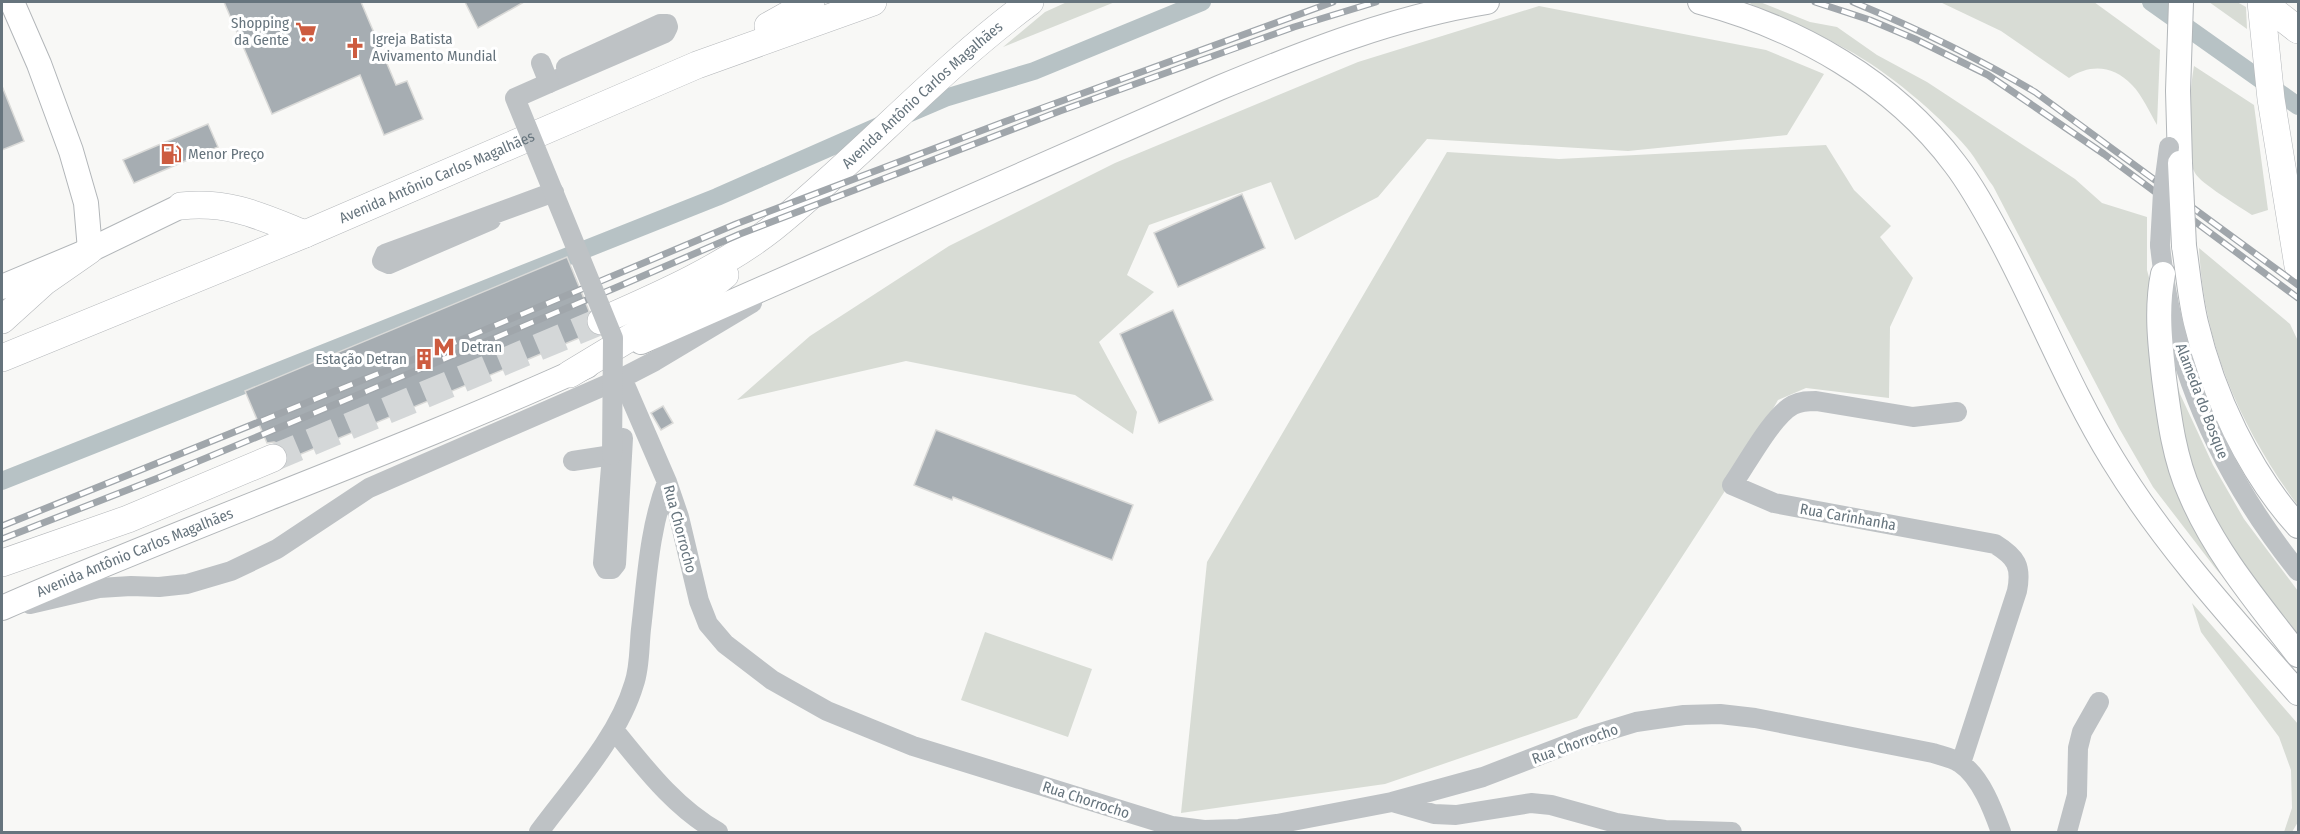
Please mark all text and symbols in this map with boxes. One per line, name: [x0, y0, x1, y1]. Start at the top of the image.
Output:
place label: Shopping da Gente: [231, 14, 289, 49]
street label: Avenida Antônio Carlos Magalhães: [838, 18, 1006, 173]
supermarket icon: Shopping da Gente: [294, 20, 318, 44]
place label: Igreja Batista Avivamento Mundial: [372, 30, 497, 65]
church icon: Igreja Batista Avivamento Mundial: [343, 36, 367, 60]
street label: Avenida Antônio Carlos Magalhães: [337, 127, 537, 227]
fuel station icon: Menor Preço: [159, 142, 183, 166]
place label: Menor Preço: [188, 145, 265, 163]
metro station icon: Detran: [432, 335, 456, 359]
place label: Detran: [461, 338, 502, 356]
street label: Alameda do Bosque: [2172, 341, 2232, 461]
building icon: Estação Detran: [412, 347, 436, 371]
place label: Estação Detran: [315, 350, 407, 368]
street label: Rua Chorrocho: [660, 483, 700, 575]
street label: Rua Carinhanha: [1799, 500, 1897, 534]
street label: Avenida Antônio Carlos Magalhães: [34, 504, 236, 601]
street label: Rua Chorrocho: [1529, 720, 1621, 768]
street label: Rua Chorrocho: [1040, 777, 1132, 823]

